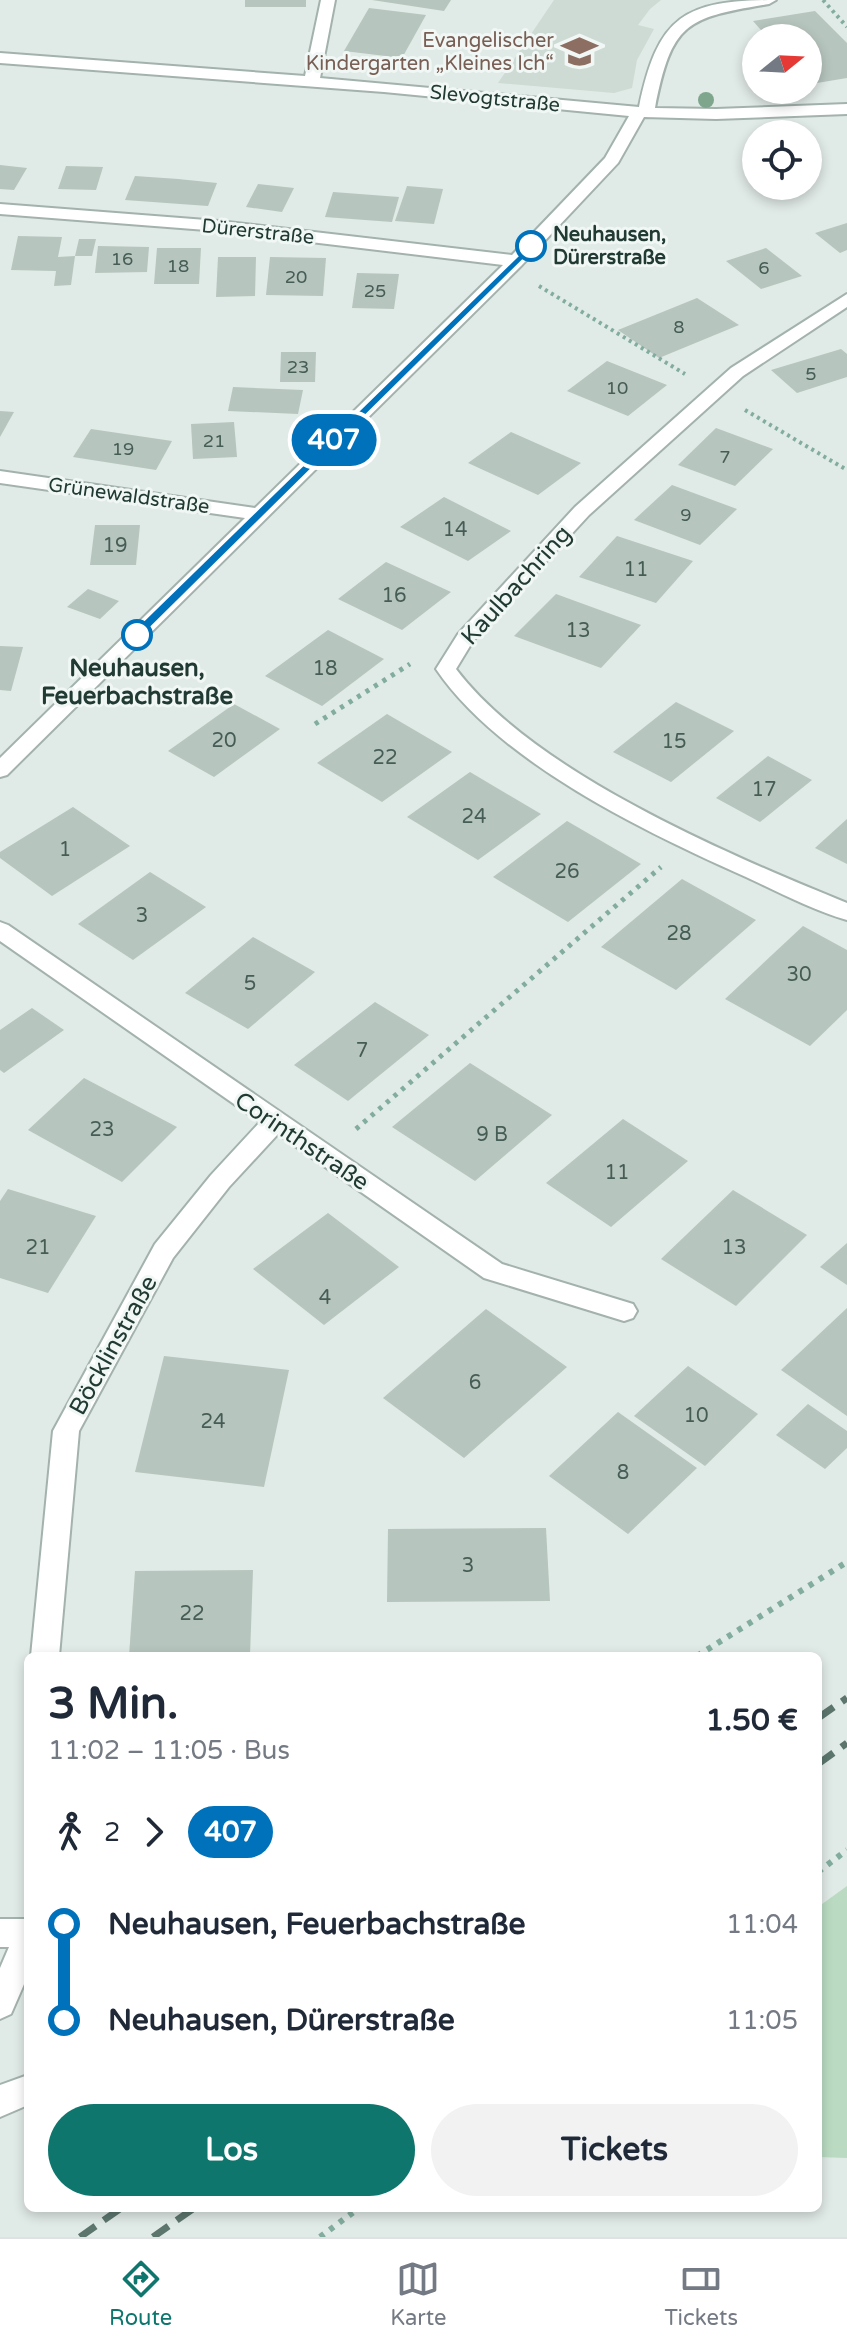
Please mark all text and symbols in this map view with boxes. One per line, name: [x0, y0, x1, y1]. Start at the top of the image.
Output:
north arrow: [742, 24, 822, 104]
map controls: [742, 24, 822, 200]
place label: Evangelischer Kindergarten „Kleines Ich“: [306, 29, 554, 76]
school or university icon: Evangelischer Kindergarten „Kleines Ich“: [561, 33, 599, 71]
street label: Slevogtstraße: [429, 80, 561, 118]
button: locate: [742, 120, 822, 200]
street label: Dürerstraße: [200, 214, 315, 250]
place label: Neuhausen, Dürerstraße: [553, 223, 666, 270]
marker: Neuhausen, Dürerstraße: [516, 231, 546, 261]
house number: 16: [111, 248, 133, 270]
house number: 18: [167, 255, 189, 277]
house number: 6: [758, 257, 770, 279]
house number: 20: [285, 266, 307, 288]
house number: 25: [364, 280, 386, 302]
house number: 8: [673, 316, 685, 338]
house number: 23: [287, 356, 309, 378]
house number: 5: [805, 363, 817, 385]
house number: 10: [606, 377, 628, 399]
line badge: 407: [288, 414, 380, 466]
text: 407: [308, 423, 360, 457]
house number: 21: [203, 430, 225, 452]
house number: 19: [112, 438, 134, 460]
house number: 7: [719, 446, 731, 468]
street label: Grünewaldstraße: [47, 473, 211, 519]
house number: 9: [680, 504, 692, 526]
house number: 14: [442, 518, 468, 542]
street label: Kaulbachring: [455, 520, 578, 651]
house number: 19: [102, 534, 128, 558]
house number: 11: [623, 558, 649, 582]
house number: 16: [381, 584, 407, 608]
house number: 13: [565, 619, 591, 643]
marker: Neuhausen, Feuerbachstraße: [122, 620, 152, 650]
place label: Neuhausen, Feuerbachstraße: [41, 654, 233, 711]
house number: 18: [312, 657, 338, 681]
house number: 20: [211, 729, 237, 753]
house number: 15: [661, 730, 687, 754]
house number: 22: [372, 746, 398, 770]
house number: 17: [751, 778, 777, 802]
house number: 24: [461, 805, 487, 829]
house number: 1: [59, 838, 71, 862]
house number: 26: [554, 860, 580, 884]
house number: 3: [136, 904, 148, 928]
house number: 28: [666, 922, 692, 946]
house number: 30: [786, 963, 812, 987]
house number: 5: [244, 972, 256, 996]
house number: 7: [356, 1039, 368, 1063]
street label: Corinthstraße: [229, 1086, 374, 1197]
house number: 23: [89, 1118, 115, 1142]
house number: 9 B: [476, 1123, 508, 1147]
house number: 11: [604, 1161, 630, 1185]
house number: 21: [25, 1236, 51, 1260]
house number: 13: [721, 1236, 747, 1260]
street label: Böcklinstraße: [63, 1270, 164, 1420]
house number: 4: [319, 1286, 331, 1310]
house number: 6: [469, 1371, 481, 1395]
house number: 10: [683, 1404, 709, 1428]
house number: 24: [200, 1410, 226, 1434]
house number: 8: [617, 1461, 629, 1485]
house number: 3: [462, 1554, 474, 1578]
house number: 22: [179, 1602, 205, 1626]
text: 3 Min.: [48, 1678, 178, 1731]
text: 1.50 €: [705, 1702, 798, 1739]
text: 11:02 – 11:05 · Bus: [48, 1735, 290, 1766]
icon: walk: [48, 1810, 92, 1854]
icon: forward: [132, 1810, 176, 1854]
text: 407: [204, 1815, 257, 1849]
text: 2: [104, 1817, 120, 1848]
text: Neuhausen, Feuerbachstraße: [108, 1906, 526, 1943]
text: 11:04: [726, 1909, 798, 1940]
text: Neuhausen, Dürerstraße: [108, 2002, 455, 2039]
text: 11:05: [726, 2005, 798, 2036]
button: Los: [48, 2104, 415, 2196]
button: Tickets: [431, 2104, 798, 2196]
tab: Route: [109, 2257, 172, 2331]
tab: Karte: [390, 2257, 446, 2331]
tab: Tickets: [664, 2257, 738, 2331]

